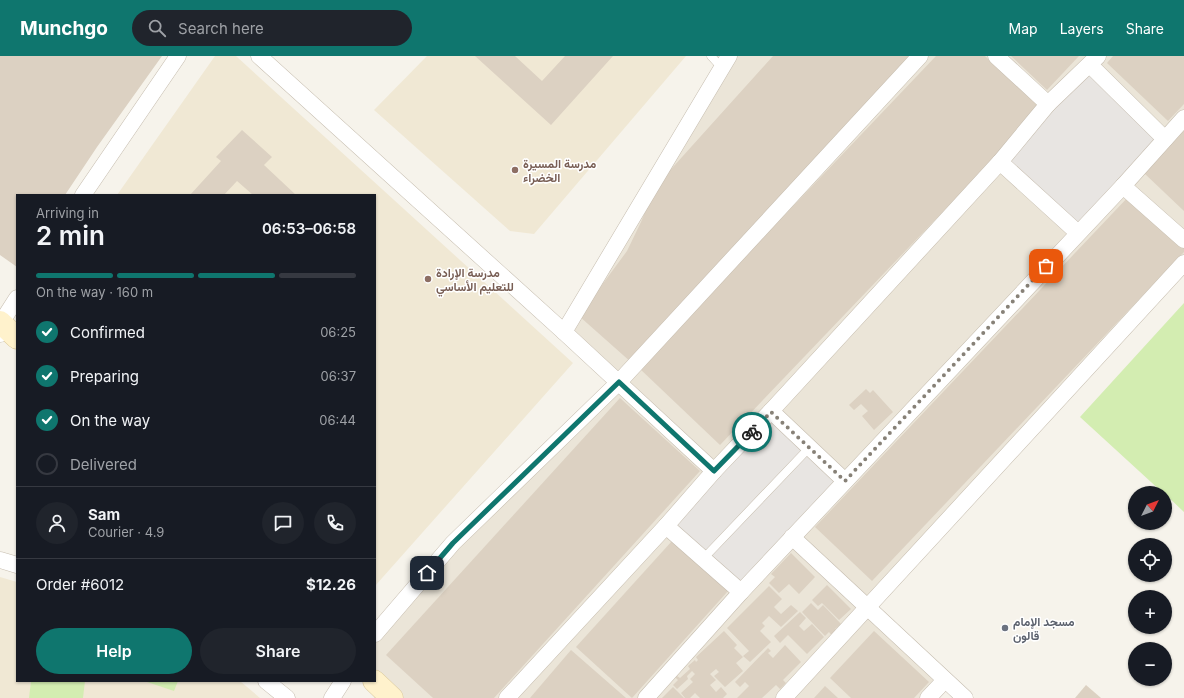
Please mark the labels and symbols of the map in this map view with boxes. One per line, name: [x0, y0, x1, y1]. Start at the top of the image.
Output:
place label: مدرسة المسيرة الخضراء: [523, 156, 597, 186]
marker: مدرسة المسيرة الخضراء: [510, 165, 520, 175]
pin: [1029, 249, 1063, 283]
place label: مدرسة الإرادة للتعليم الأساسي: [436, 265, 514, 297]
marker: مدرسة الإرادة للتعليم الأساسي: [423, 274, 433, 284]
courier: [732, 412, 772, 452]
north arrow: [1128, 486, 1172, 530]
pin: [410, 556, 444, 590]
place label: مسجد الإمام قالون: [1013, 614, 1075, 644]
marker: مسجد الإمام قالون: [1000, 623, 1010, 633]

